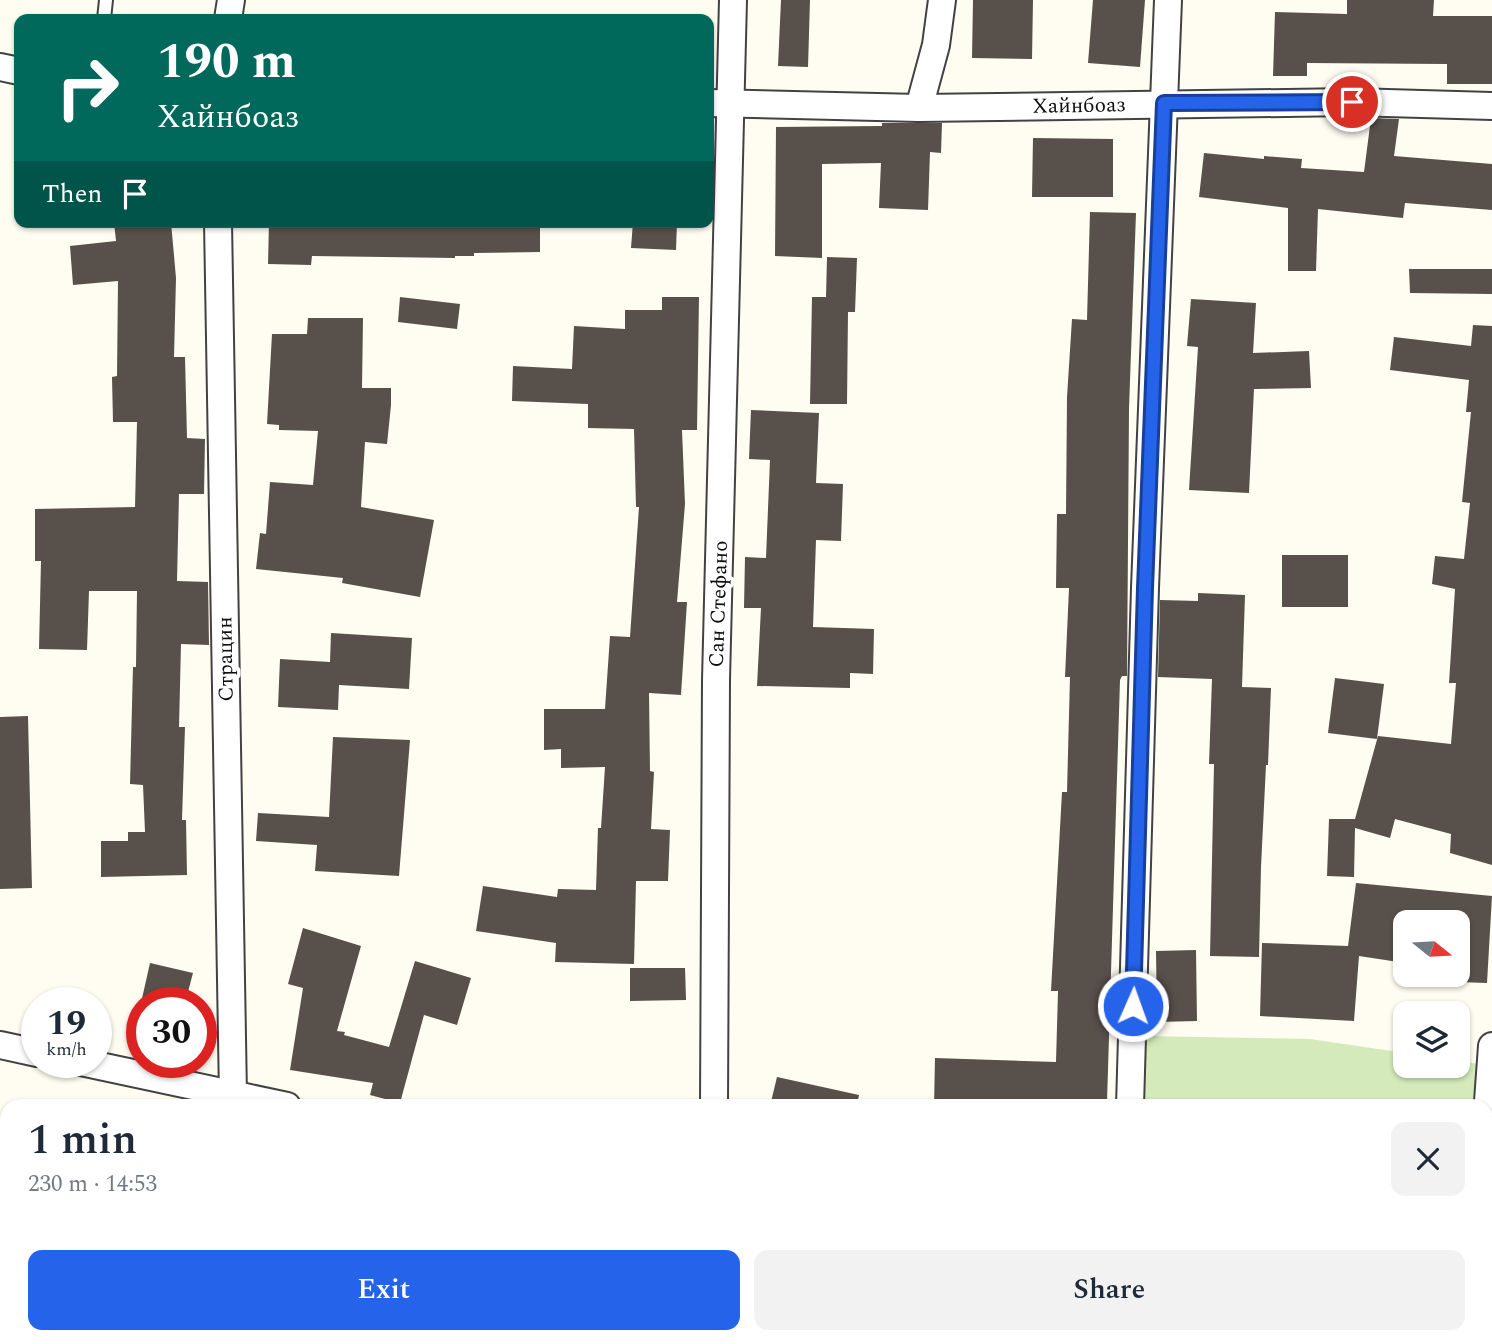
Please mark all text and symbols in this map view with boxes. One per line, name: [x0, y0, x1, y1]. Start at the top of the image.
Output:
text: 190 m: [157, 25, 296, 100]
icon: right: [42, 42, 133, 133]
pin: [1322, 72, 1382, 132]
icon: arrive: [1333, 83, 1371, 121]
street label: Хайнбоаз: [1032, 89, 1126, 123]
text: Хайнбоаз: [157, 93, 299, 142]
text: Then: [42, 174, 102, 214]
icon: arrive: [116, 175, 154, 213]
street label: Сан Стефано: [701, 540, 737, 668]
street label: Страцин: [209, 616, 243, 702]
north arrow: [1393, 910, 1470, 987]
map controls: [1393, 910, 1470, 1078]
position arrow: [1096, 969, 1170, 1043]
speed limit sign: 30: [126, 987, 217, 1078]
text: 19: [47, 997, 86, 1050]
button: layers: [1393, 1001, 1470, 1078]
text: km/h: [46, 1036, 87, 1063]
text: 1 min: [28, 1109, 137, 1172]
button: close: [1391, 1122, 1465, 1196]
text: 230 m · 14:53: [28, 1167, 157, 1202]
button: Exit: [28, 1250, 740, 1330]
button: Share: [754, 1250, 1465, 1330]

